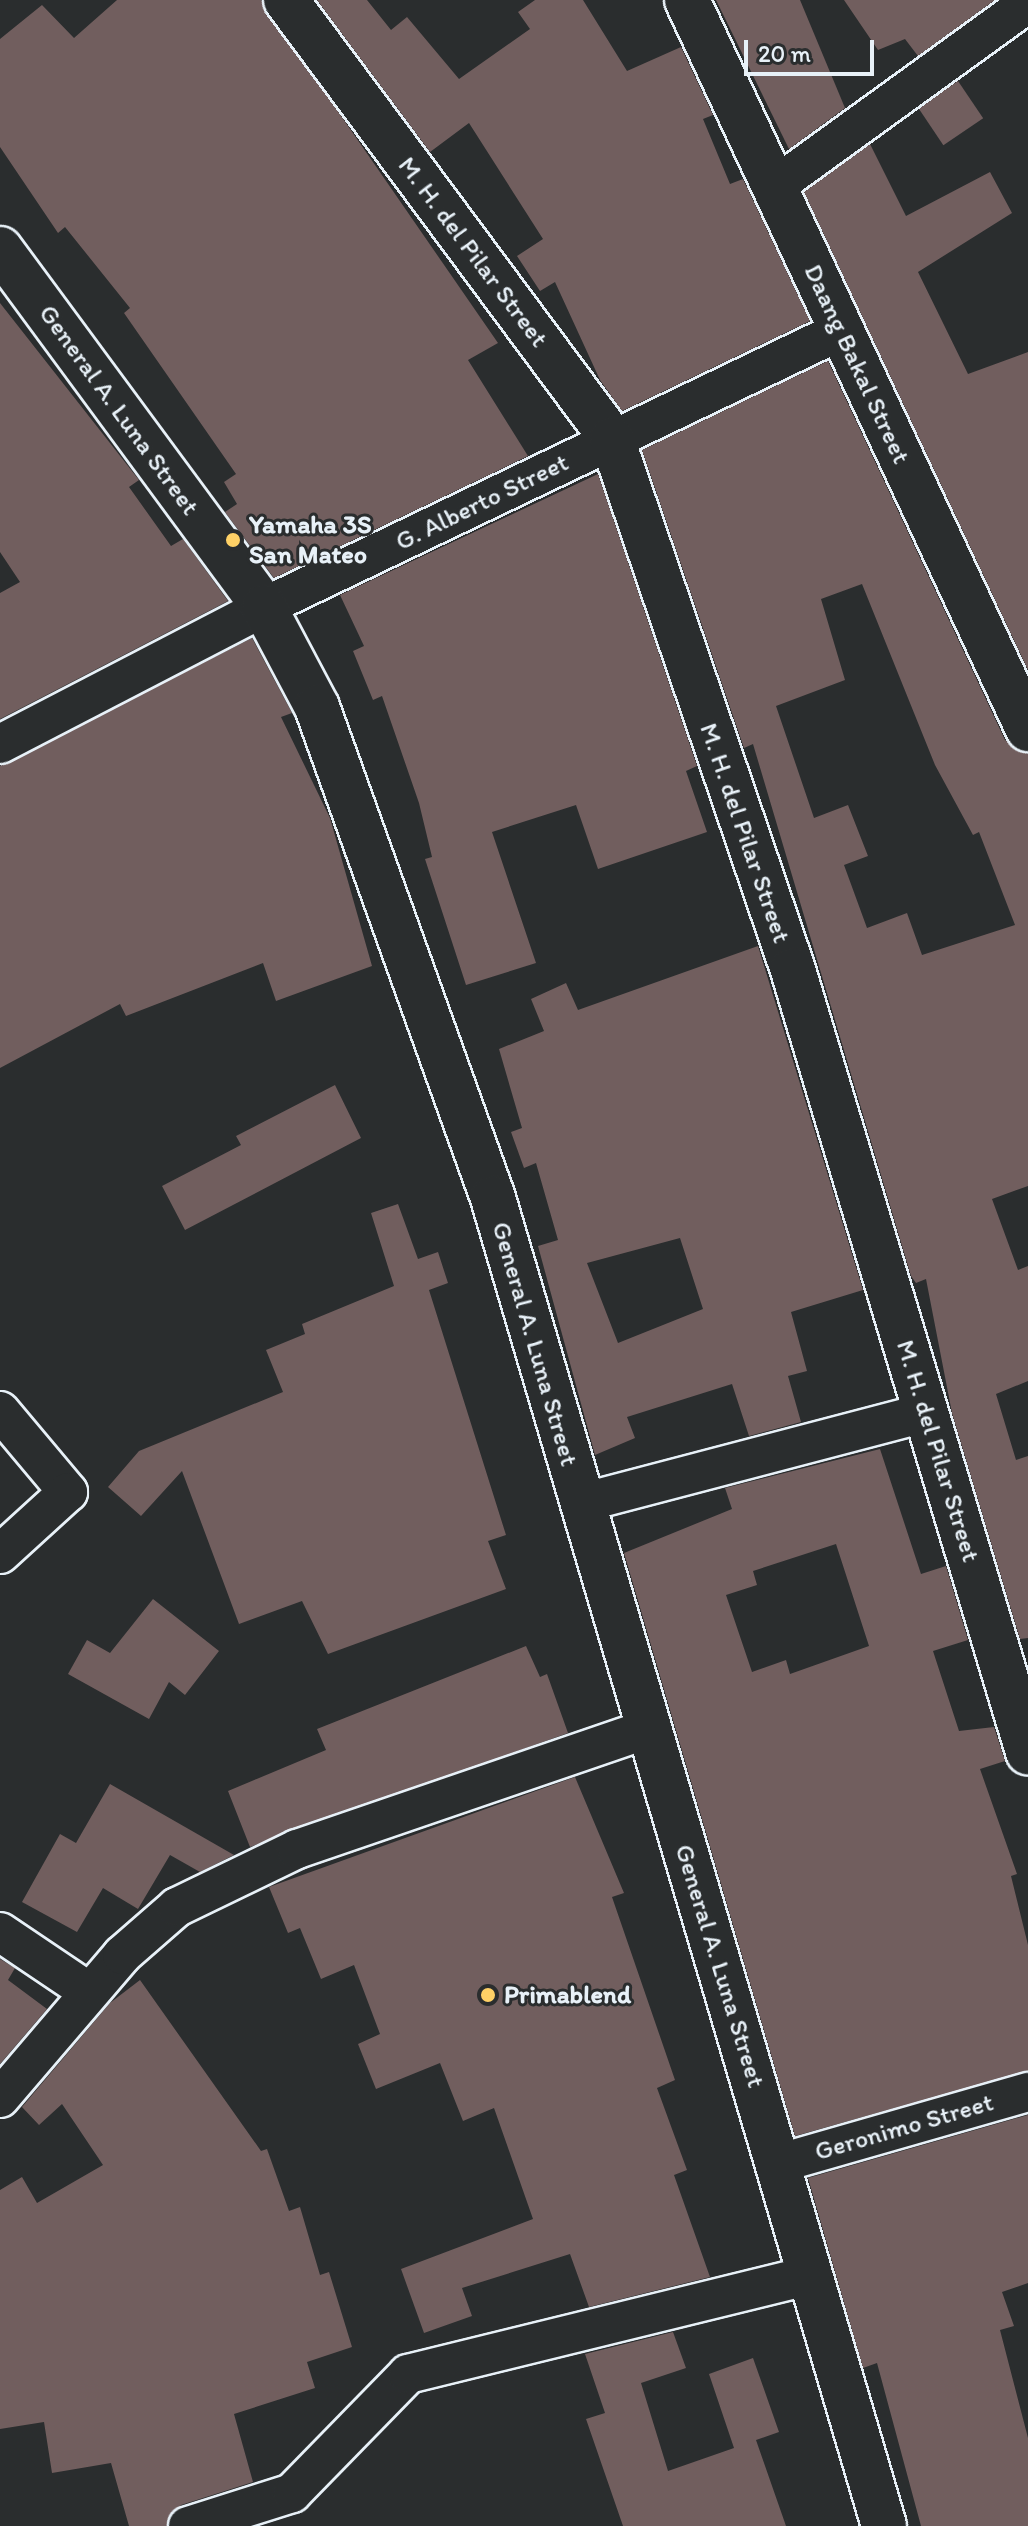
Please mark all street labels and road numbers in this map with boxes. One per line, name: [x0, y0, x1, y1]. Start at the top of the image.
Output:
street label: M. H. del Pilar Street: [392, 151, 554, 353]
street label: Daang Bakal Street: [797, 260, 917, 468]
street label: General A. Luna Street: [32, 299, 206, 521]
street label: G. Alberto Street: [391, 447, 573, 557]
street label: M. H. del Pilar Street: [693, 720, 797, 946]
street label: General A. Luna Street: [485, 1219, 585, 1469]
street label: M. H. del Pilar Street: [890, 1337, 986, 1565]
street label: General A. Luna Street: [668, 1841, 772, 2091]
street label: Geronimo Street: [811, 2087, 997, 2167]

